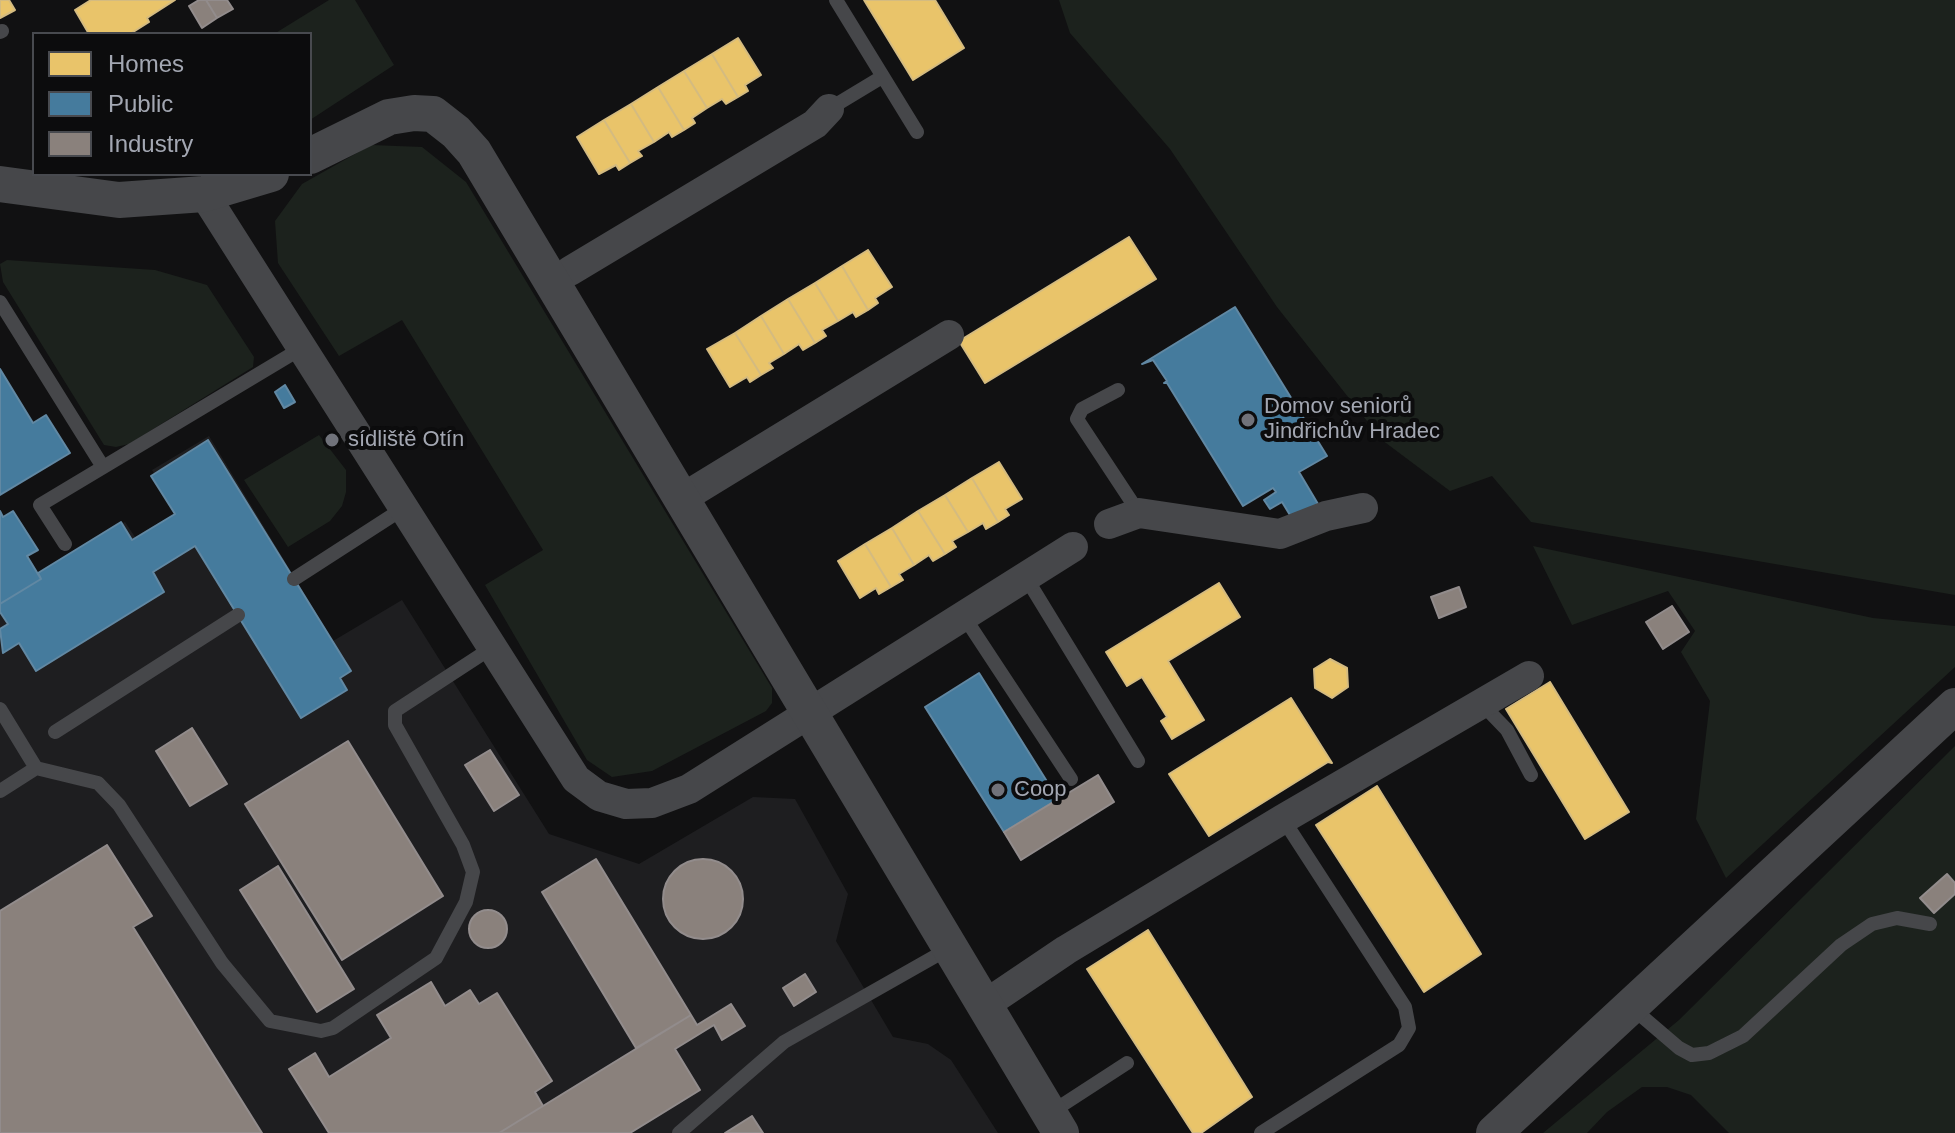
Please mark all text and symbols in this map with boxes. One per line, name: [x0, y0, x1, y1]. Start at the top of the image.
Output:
legend: [32, 32, 312, 176]
text: Homes: [108, 50, 184, 77]
text: Public: [108, 90, 173, 117]
text: Industry: [108, 130, 193, 157]
place label: Domov seniorů Jindřichův Hradec: [1264, 394, 1440, 446]
marker: Domov seniorů Jindřichův Hradec: [1239, 411, 1257, 429]
place label: sídliště Otín: [348, 427, 464, 453]
marker: sídliště Otín: [323, 431, 341, 449]
place label: Coop: [1014, 777, 1067, 803]
marker: Coop: [989, 781, 1007, 799]

